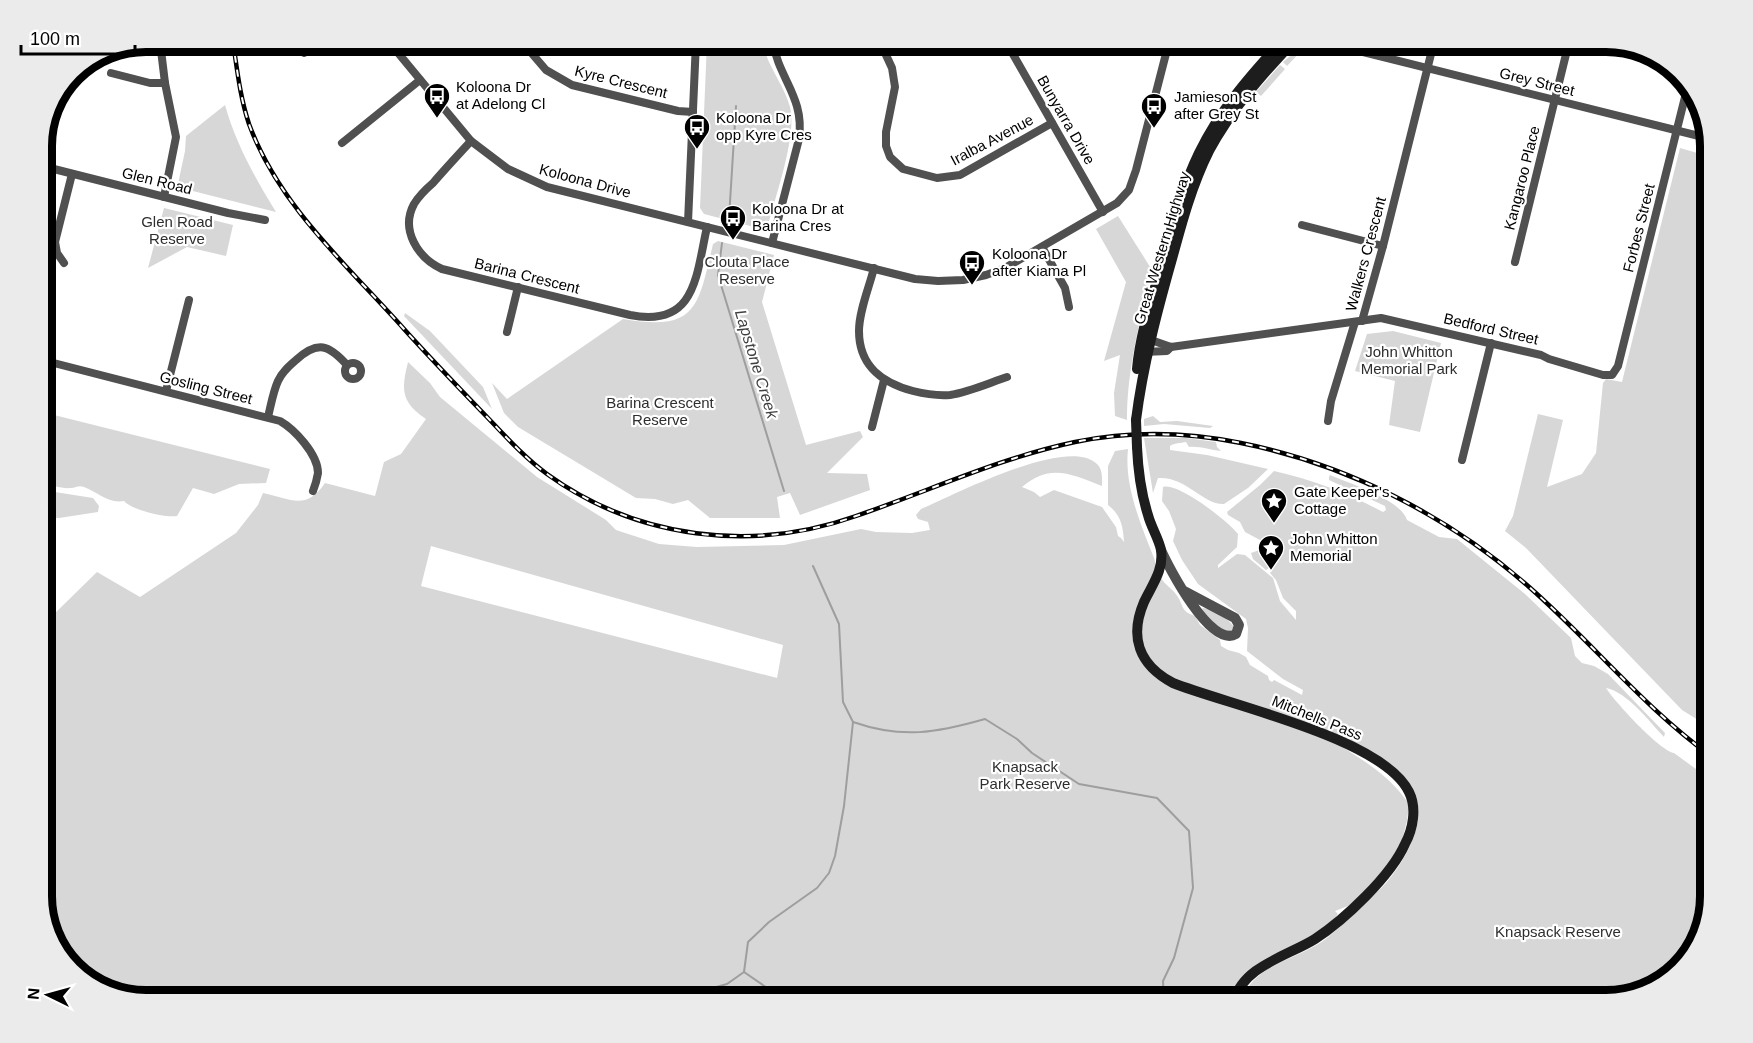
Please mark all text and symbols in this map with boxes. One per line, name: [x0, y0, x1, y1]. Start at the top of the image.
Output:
scale bar: [21, 18, 135, 56]
text: 100 m: [30, 29, 80, 49]
street label: Kyre Crescent: [573, 62, 670, 101]
street label: Grey Street: [1498, 64, 1577, 99]
street label: Bunyarra Drive: [1034, 72, 1099, 167]
place label: Koloona Dr at Adelong Cl: [456, 78, 545, 112]
bus stop icon: Koloona Dr at Adelong Cl: [422, 81, 452, 119]
place label: Jamieson St after Grey St: [1174, 88, 1260, 122]
bus stop icon: Jamieson St after Grey St: [1139, 91, 1169, 129]
place label: Koloona Dr opp Kyre Cres: [716, 109, 812, 143]
street label: Iralba Avenue: [947, 111, 1036, 169]
bus stop icon: Koloona Dr opp Kyre Cres: [682, 112, 712, 150]
street label: Kangaroo Place: [1500, 124, 1543, 232]
street label: Koloona Drive: [537, 160, 633, 201]
street label: Glen Road: [120, 164, 194, 197]
street label: Great Western Highway: [1130, 169, 1193, 326]
street label: Forbes Street: [1619, 181, 1658, 274]
street label: Walkers Crescent: [1342, 194, 1389, 313]
place label: Koloona Dr at Barina Cres: [752, 200, 845, 234]
bus stop icon: Koloona Dr at Barina Cres: [718, 203, 748, 241]
park label: Glen Road Reserve: [141, 213, 213, 247]
place label: Koloona Dr after Kiama Pl: [992, 245, 1086, 279]
bus stop icon: Koloona Dr after Kiama Pl: [957, 248, 987, 286]
park label: Clouta Place Reserve: [704, 253, 790, 287]
street label: Barina Crescent: [473, 254, 582, 297]
water label: Lapstone Creek: [732, 308, 781, 422]
street label: Bedford Street: [1442, 309, 1541, 348]
park label: John Whitton Memorial Park: [1361, 343, 1458, 377]
street label: Gosling Street: [158, 368, 255, 407]
park label: Barina Crescent Reserve: [606, 394, 715, 428]
place label: Gate Keeper's Cottage: [1294, 483, 1389, 517]
place icon: Gate Keeper's Cottage: [1259, 486, 1289, 524]
place label: John Whitton Memorial: [1290, 530, 1378, 564]
place icon: John Whitton Memorial: [1256, 533, 1286, 571]
street label: Mitchells Pass: [1270, 692, 1365, 743]
park label: Knapsack Park Reserve: [980, 758, 1070, 792]
park label: Knapsack Reserve: [1495, 923, 1621, 940]
north arrow: [18, 965, 78, 1025]
text: N: [25, 987, 43, 1000]

